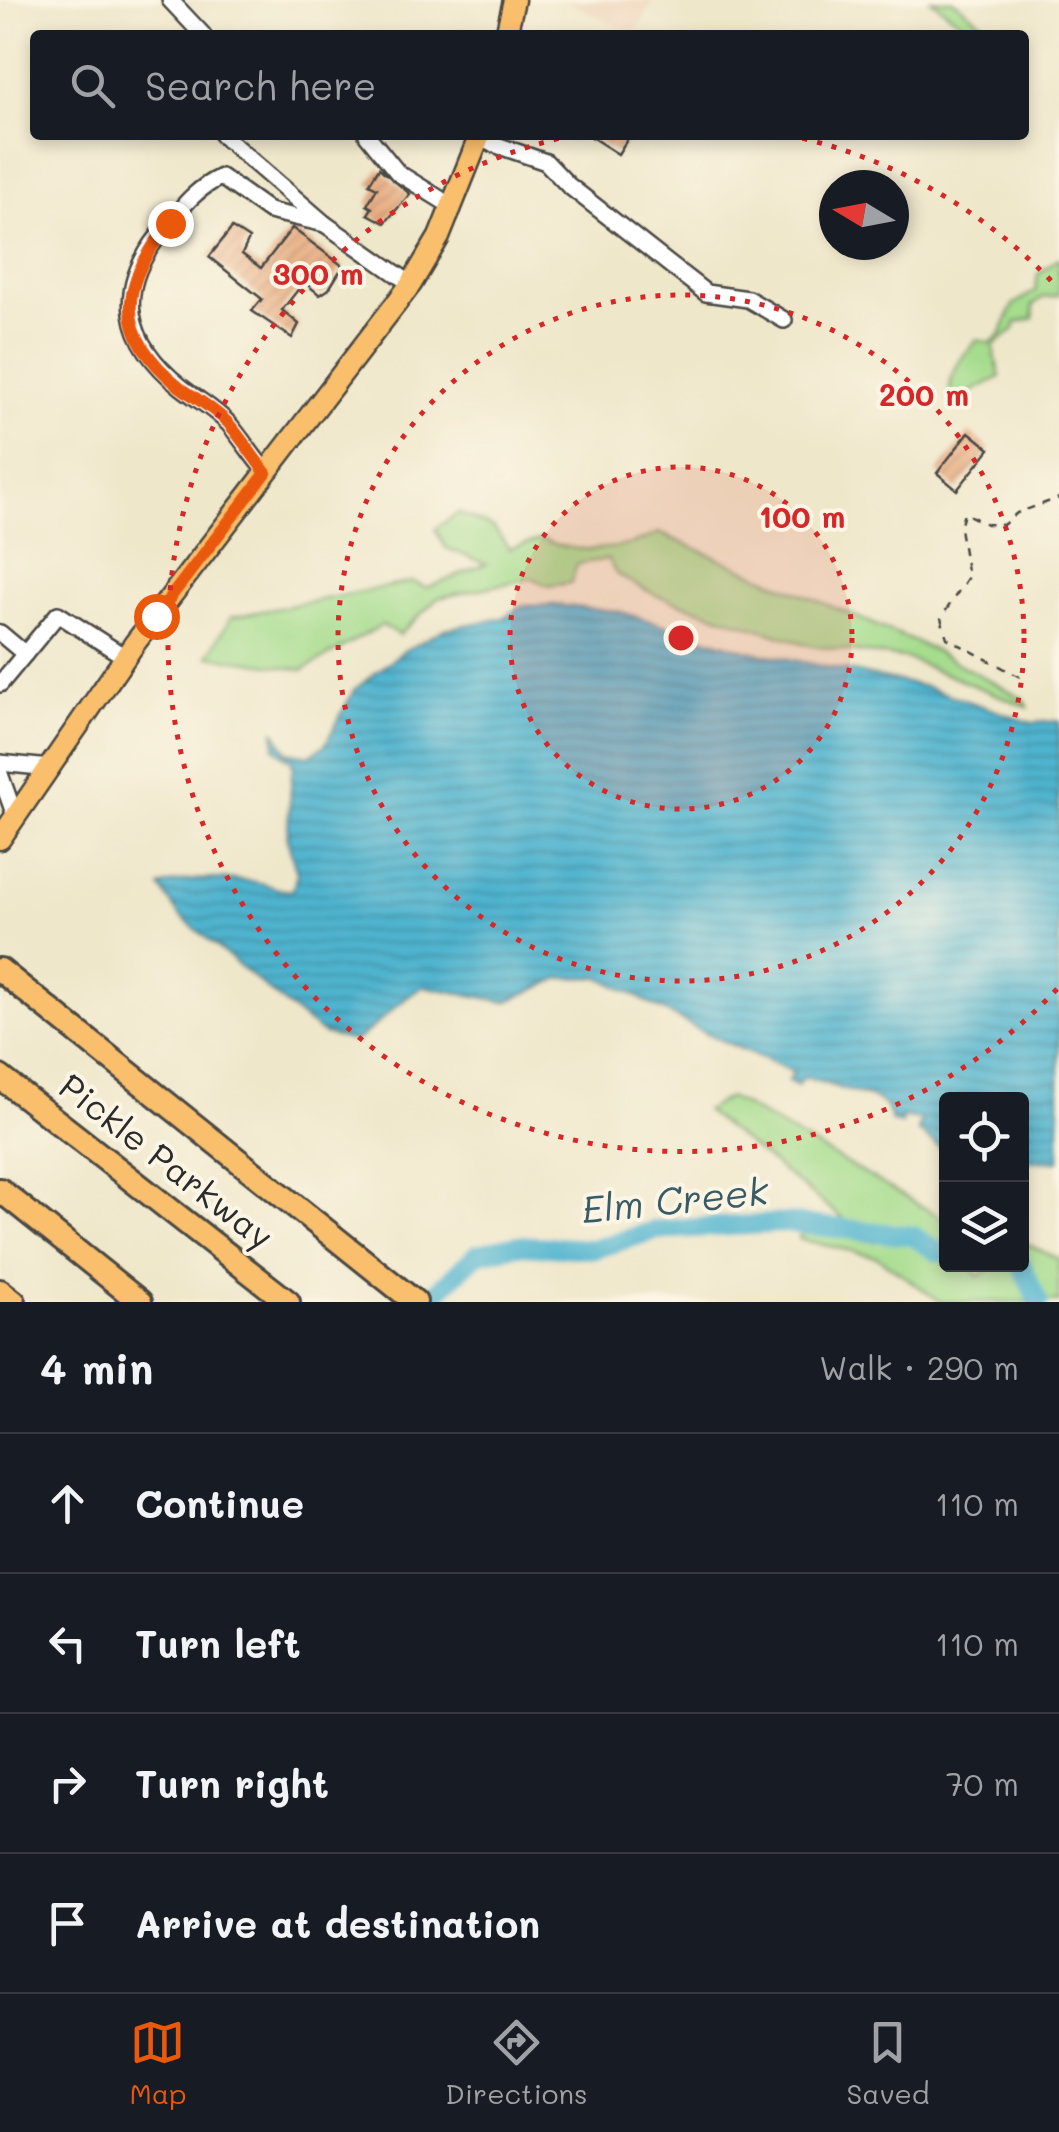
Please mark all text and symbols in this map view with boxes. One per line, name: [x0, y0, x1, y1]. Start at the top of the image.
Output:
search box: [30, 30, 1029, 140]
icon: search: [65, 58, 120, 113]
text: Search here: [145, 60, 376, 110]
north arrow: [819, 170, 909, 260]
route end: [148, 201, 194, 247]
text: 300 m: [272, 253, 364, 293]
text: 200 m: [879, 374, 969, 414]
text: 100 m: [759, 496, 845, 536]
route start: [134, 594, 180, 640]
centre of rings: [663, 620, 699, 656]
street label: Pickle Parkway: [51, 1062, 284, 1258]
map controls: [939, 1092, 1029, 1272]
button: locate: [939, 1092, 1029, 1182]
water label: Elm Creek: [579, 1164, 771, 1234]
button: layers: [939, 1182, 1029, 1272]
text: 4 min: [40, 1340, 153, 1395]
text: Walk · 290 m: [819, 1346, 1019, 1388]
icon: ahead: [40, 1476, 95, 1531]
text: Continue: [135, 1478, 304, 1528]
text: 110 m: [935, 1482, 1019, 1524]
icon: left: [40, 1616, 95, 1671]
text: Turn left: [135, 1618, 301, 1668]
text: 110 m: [935, 1622, 1019, 1664]
icon: right: [40, 1756, 95, 1811]
text: Turn right: [135, 1758, 329, 1808]
text: 70 m: [946, 1762, 1019, 1804]
icon: arrive: [40, 1896, 95, 1951]
text: Arrive at destination: [135, 1898, 540, 1948]
tab: Map: [129, 2015, 186, 2111]
tab: Directions: [445, 2015, 588, 2111]
tab: Saved: [846, 2015, 930, 2111]

